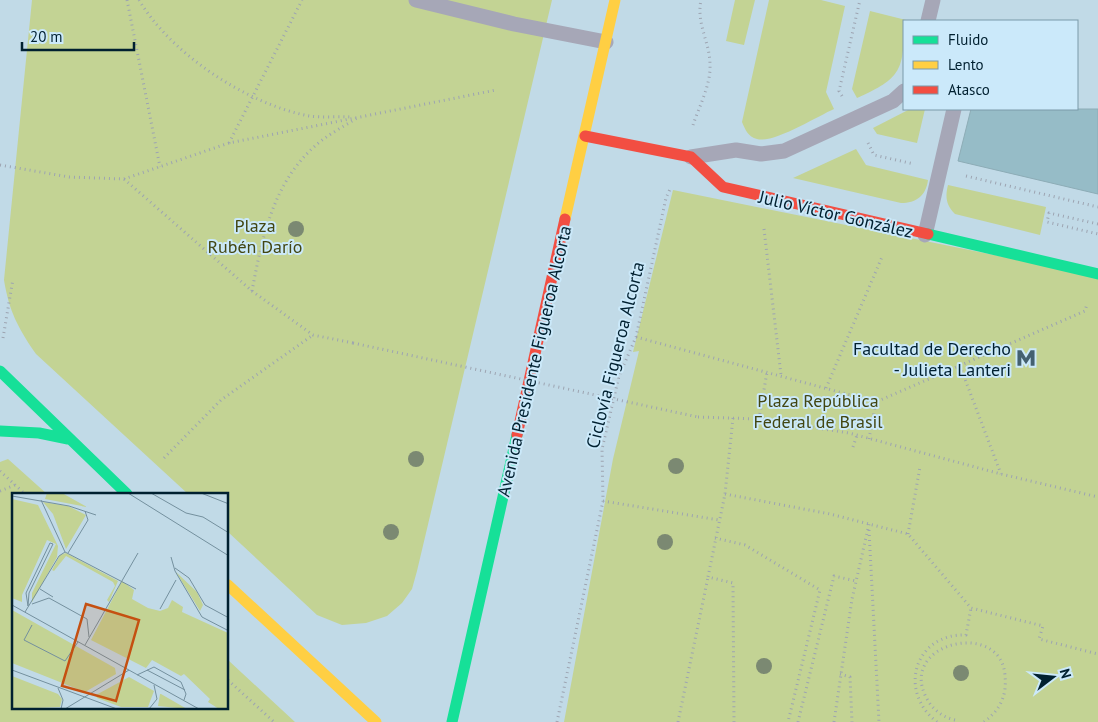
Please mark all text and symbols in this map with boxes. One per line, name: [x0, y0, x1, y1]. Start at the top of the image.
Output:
scale bar: [22, 20, 135, 52]
legend: [903, 20, 1078, 110]
text: 20 m: [30, 27, 63, 46]
text: Fluido: [948, 30, 988, 49]
text: Lento: [948, 55, 984, 74]
text: Atasco: [948, 80, 990, 99]
street label: Julio Víctor González: [756, 185, 915, 243]
park label: Plaza Rubén Darío: [207, 214, 303, 258]
street label: Avenida Presidente Figueroa Alcorta: [492, 223, 576, 499]
street label: Ciclovía Figueroa Alcorta: [581, 259, 649, 451]
place label: Facultad de Derecho - Julieta Lanteri: [853, 337, 1011, 381]
metro station icon: Facultad de Derecho - Julieta Lanteri: [1015, 347, 1037, 369]
park label: Plaza República Federal de Brasil: [753, 389, 883, 433]
inset map: [12, 493, 229, 710]
north arrow: [1028, 652, 1078, 702]
text: N: [1056, 667, 1075, 680]

